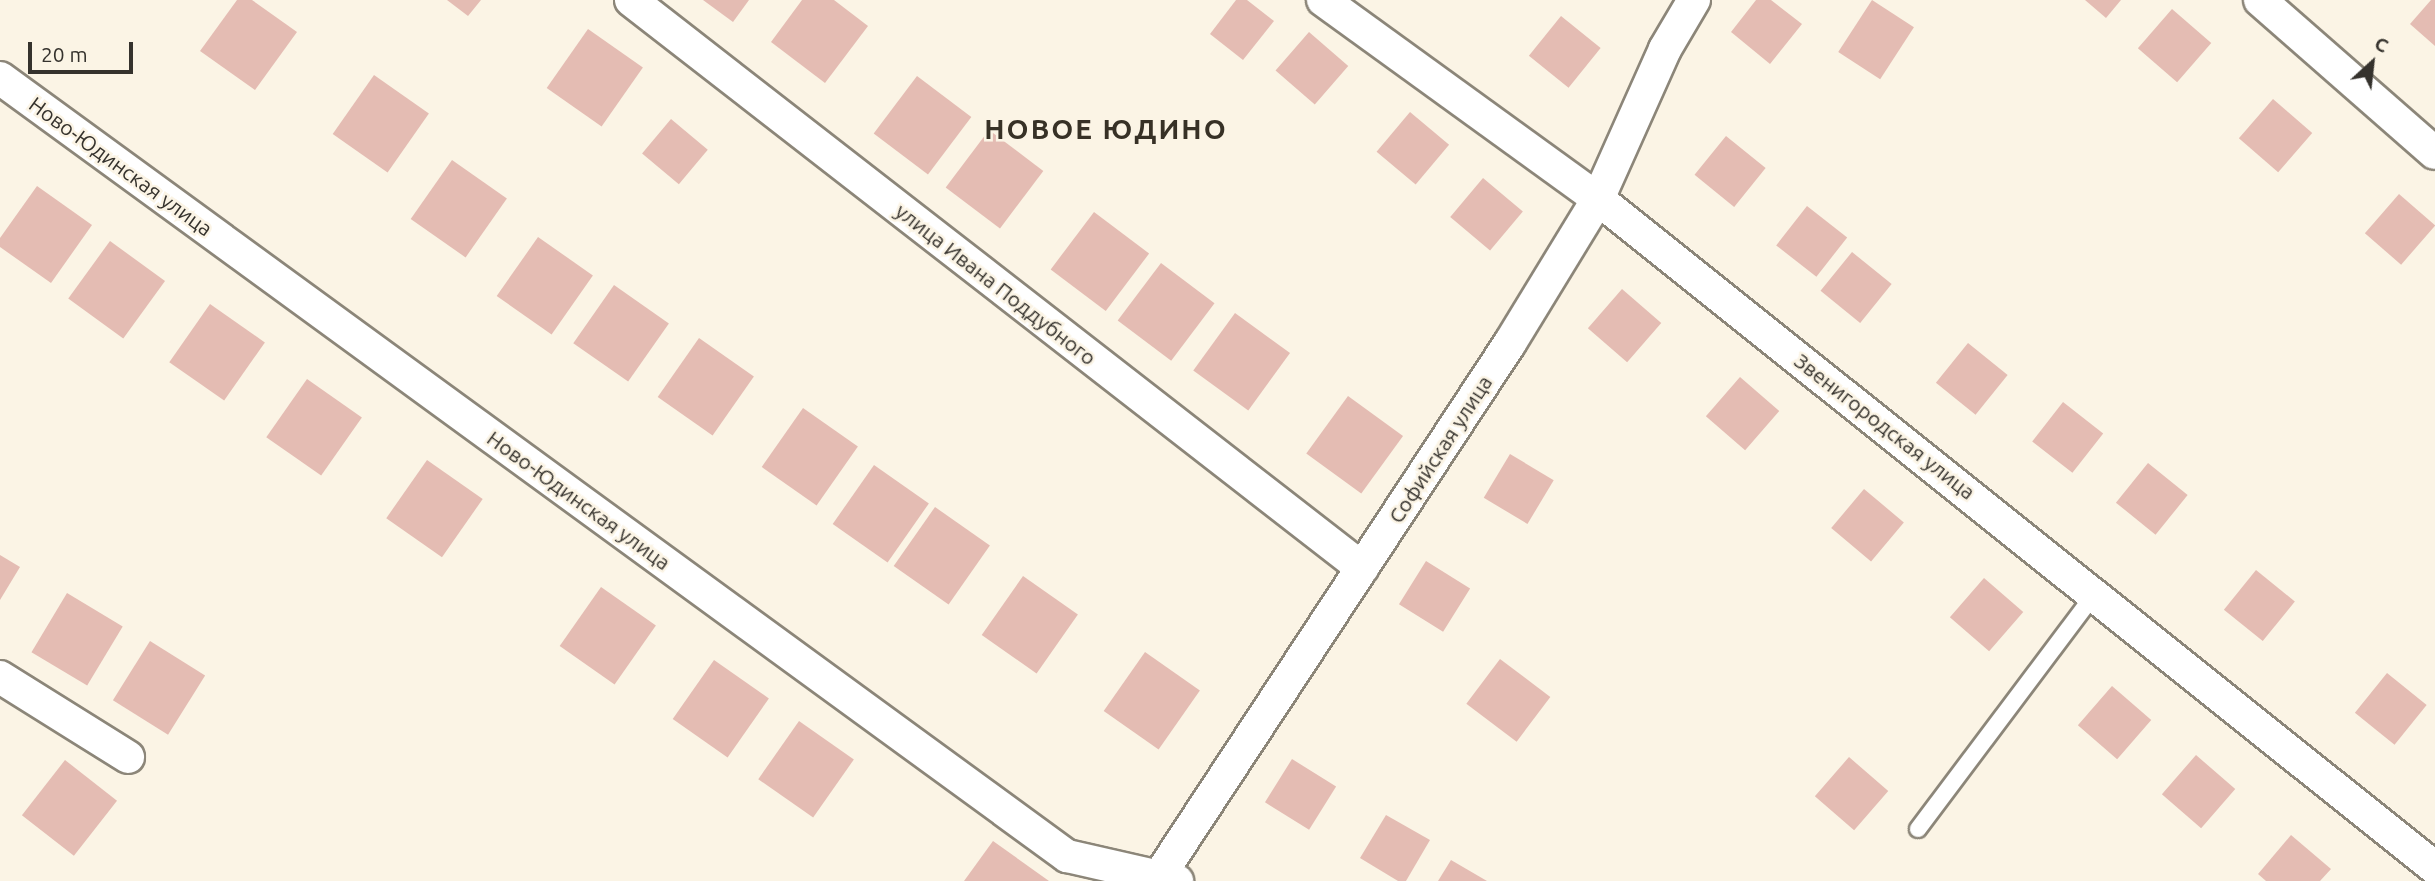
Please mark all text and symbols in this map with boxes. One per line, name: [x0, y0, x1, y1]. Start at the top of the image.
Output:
scale bar: [32, 28, 136, 72]
north arrow: [2337, 28, 2407, 98]
text: С: [2371, 32, 2392, 57]
text: 20 m: [41, 42, 88, 66]
street label: Ново-Юдинская улица: [24, 91, 218, 241]
district label: НОВОЕ ЮДИНО: [986, 112, 1226, 146]
street label: улица Ивана Поддубного: [891, 198, 1101, 370]
street label: Звенигородская улица: [1790, 348, 1980, 504]
street label: Софийская улица: [1383, 370, 1497, 528]
street label: Ново-Юдинская улица: [482, 425, 676, 575]

